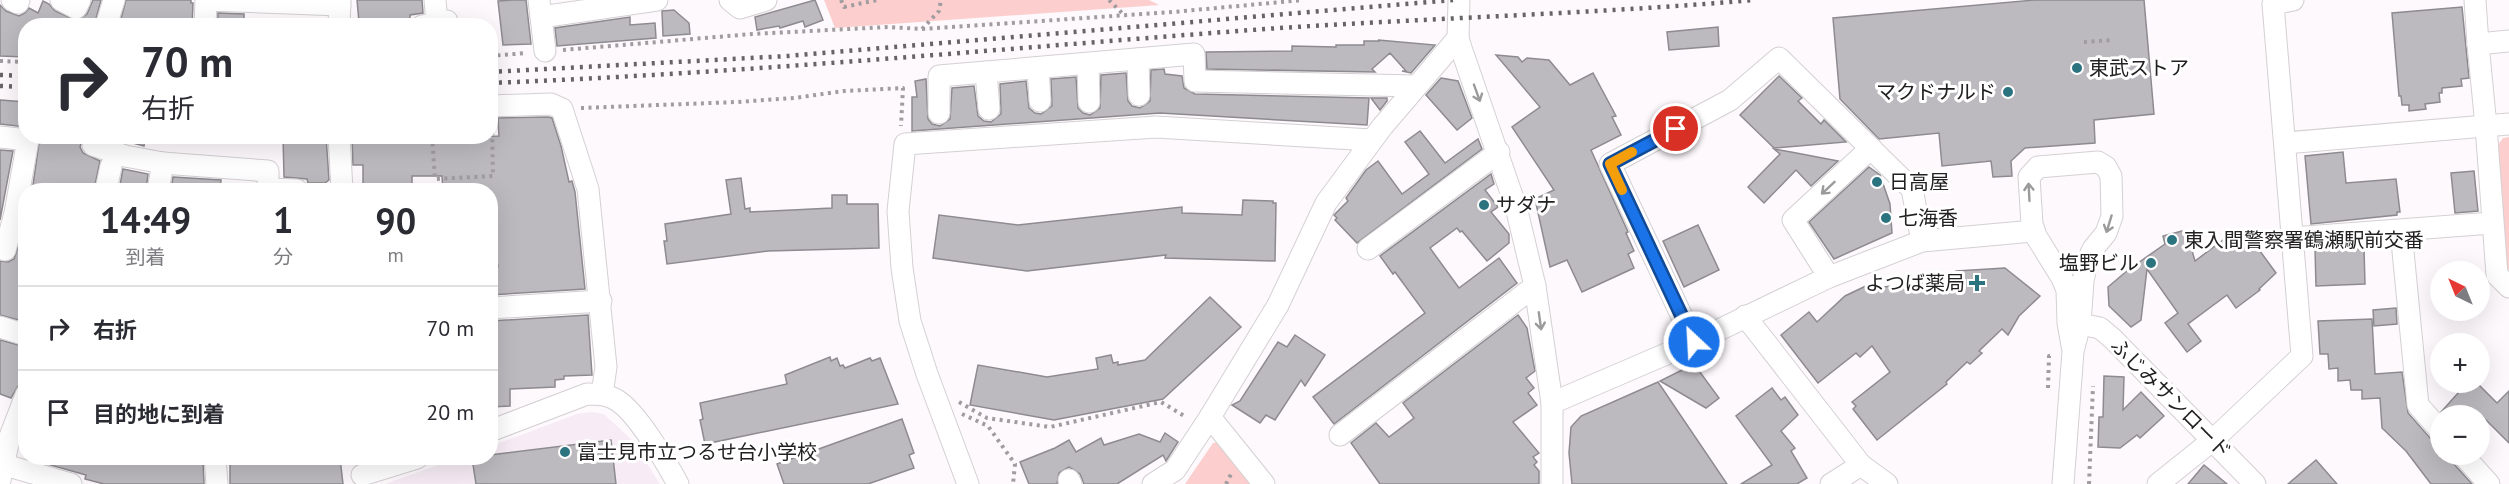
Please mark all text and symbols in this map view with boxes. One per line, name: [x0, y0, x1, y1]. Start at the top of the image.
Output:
text: 70 m: [141, 34, 233, 89]
icon: right: [42, 42, 120, 120]
place label: 東武ストア: [2089, 55, 2189, 81]
marker: 東武ストア: [2070, 61, 2084, 75]
place label: マクドナルド: [1876, 79, 1996, 105]
one-way arrow: [1473, 83, 1484, 102]
marker: マクドナルド: [2001, 85, 2015, 99]
text: 右折: [141, 91, 195, 125]
pin: [1650, 103, 1701, 154]
icon: arrive: [1659, 112, 1692, 145]
place label: 日高屋: [1889, 169, 1949, 195]
marker: 日高屋: [1870, 175, 1884, 189]
one-way arrow: [1821, 181, 1836, 195]
one-way arrow: [2024, 183, 2035, 203]
place label: サダナ: [1496, 192, 1556, 218]
text: 14:49: [100, 196, 191, 243]
text: 1: [273, 196, 293, 243]
text: 90: [375, 197, 416, 244]
marker: サダナ: [1477, 198, 1491, 212]
place label: 七海香: [1898, 205, 1958, 231]
marker: 七海香: [1879, 211, 1893, 225]
one-way arrow: [2103, 214, 2114, 233]
place label: 東入間警察署鶴瀬駅前交番: [2184, 227, 2424, 253]
marker: 東入間警察署鶴瀬駅前交番: [2165, 233, 2179, 247]
text: m: [388, 242, 404, 268]
text: 到着: [126, 244, 166, 270]
text: 分: [273, 244, 293, 270]
place label: 塩野ビル: [2059, 250, 2139, 276]
marker: 塩野ビル: [2144, 256, 2158, 270]
north arrow: [2430, 261, 2490, 321]
map controls: [2430, 261, 2490, 465]
place label: よつば薬局: [1865, 270, 1965, 296]
marker: よつば薬局: [1970, 276, 1984, 290]
one-way arrow: [1535, 310, 1546, 330]
position arrow: [1662, 310, 1726, 374]
icon: right: [42, 312, 75, 345]
text: 70 m: [426, 314, 474, 342]
text: 右折: [93, 316, 137, 344]
street label: ふじみサンロード: [2105, 332, 2237, 464]
button: +: [2430, 333, 2490, 393]
icon: arrive: [42, 396, 75, 429]
text: 20 m: [426, 398, 474, 426]
text: 目的地に到着: [93, 400, 225, 428]
button: −: [2430, 405, 2490, 465]
place label: 富士見市立つるせ台小学校: [577, 439, 817, 465]
marker: 富士見市立つるせ台小学校: [558, 445, 572, 459]

